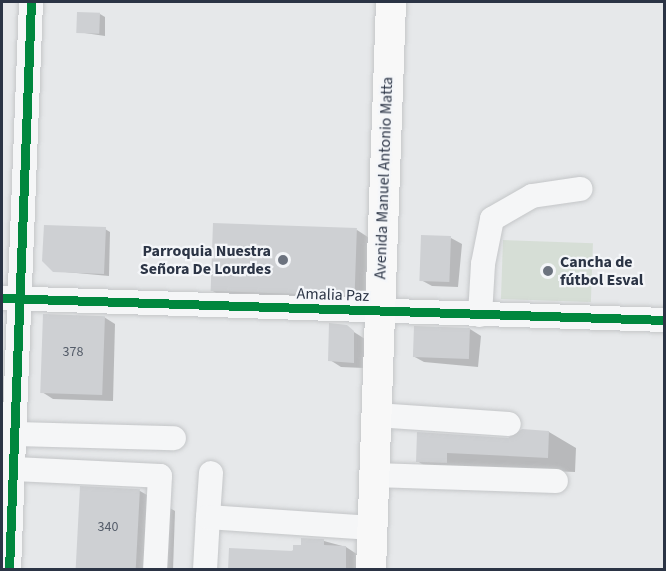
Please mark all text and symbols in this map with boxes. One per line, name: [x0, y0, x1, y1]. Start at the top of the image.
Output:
street label: Avenida Manuel Antonio Matta: [371, 76, 397, 280]
place label: Parroquia Nuestra Señora De Lourdes: [140, 241, 271, 279]
place label: Cancha de fútbol Esval: [560, 252, 643, 290]
marker: Parroquia Nuestra Señora De Lourdes: [276, 253, 290, 267]
marker: Cancha de fútbol Esval: [541, 264, 555, 278]
street label: Amalia Paz: [296, 284, 370, 306]
house number: 378: [63, 344, 83, 360]
house number: 340: [98, 519, 118, 535]

